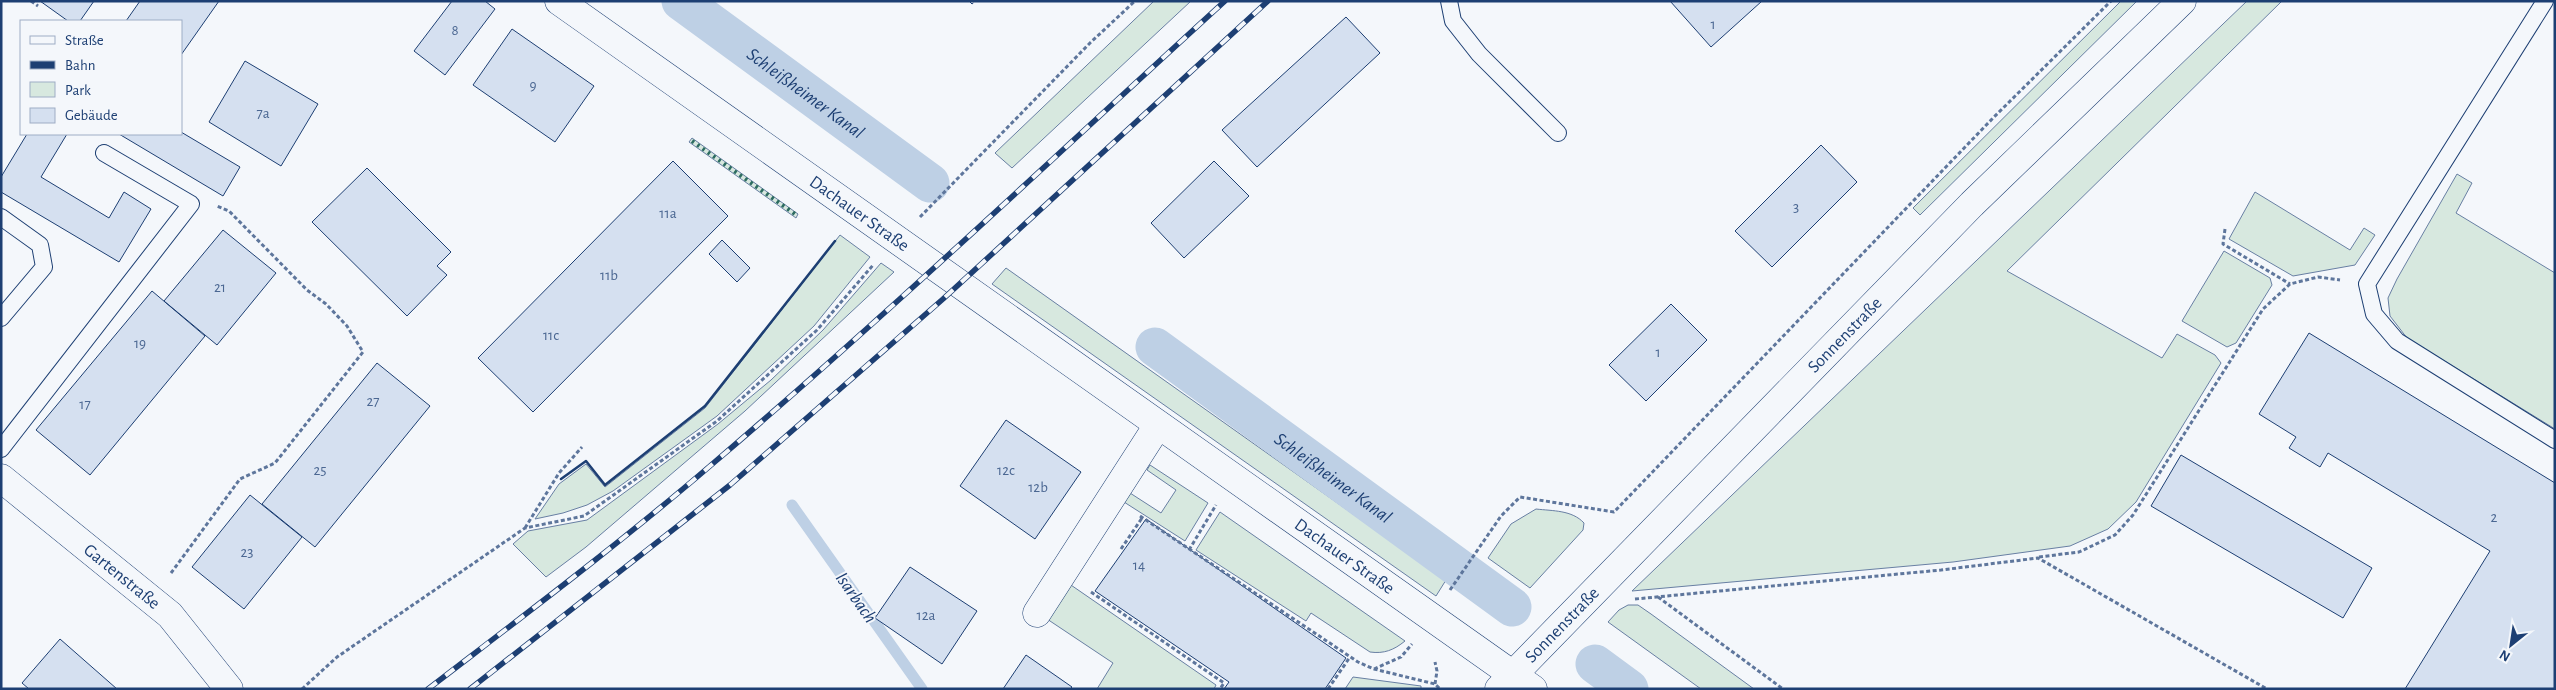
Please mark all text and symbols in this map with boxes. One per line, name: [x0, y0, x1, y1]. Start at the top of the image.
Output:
house number: 1: [1710, 17, 1716, 32]
legend: [20, 20, 182, 135]
house number: 8: [451, 23, 459, 38]
text: Straße: [65, 33, 104, 48]
water label: Schleißheimer Kanal: [743, 45, 868, 143]
text: Bahn: [65, 58, 95, 73]
house number: 9: [529, 78, 537, 93]
text: Park: [65, 83, 91, 98]
house number: 7a: [256, 106, 270, 121]
text: Gebäude: [65, 108, 118, 123]
street label: Dachauer Straße: [806, 173, 912, 255]
house number: 3: [1793, 200, 1799, 215]
house number: 11a: [659, 206, 677, 221]
house number: 11b: [600, 268, 618, 283]
house number: 21: [214, 280, 226, 295]
street label: Sonnenstraße: [1805, 294, 1886, 377]
house number: 11c: [543, 328, 559, 343]
house number: 19: [134, 336, 146, 351]
house number: 1: [1655, 345, 1661, 360]
house number: 27: [366, 394, 380, 409]
house number: 17: [79, 397, 91, 412]
water label: Schleißheimer Kanal: [1271, 429, 1395, 527]
house number: 25: [313, 463, 327, 478]
house number: 12c: [997, 463, 1015, 478]
house number: 12b: [1028, 480, 1048, 495]
house number: 2: [2491, 510, 2498, 525]
street label: Dachauer Straße: [1291, 516, 1397, 598]
street label: Gartenstraße: [80, 541, 163, 613]
house number: 23: [240, 545, 254, 560]
house number: 14: [1133, 558, 1145, 573]
water label: Isarbach: [832, 569, 880, 627]
street label: Sonnenstraße: [1522, 584, 1603, 666]
house number: 12a: [917, 608, 936, 623]
north arrow: [2486, 620, 2536, 670]
text: N: [2497, 647, 2513, 664]

